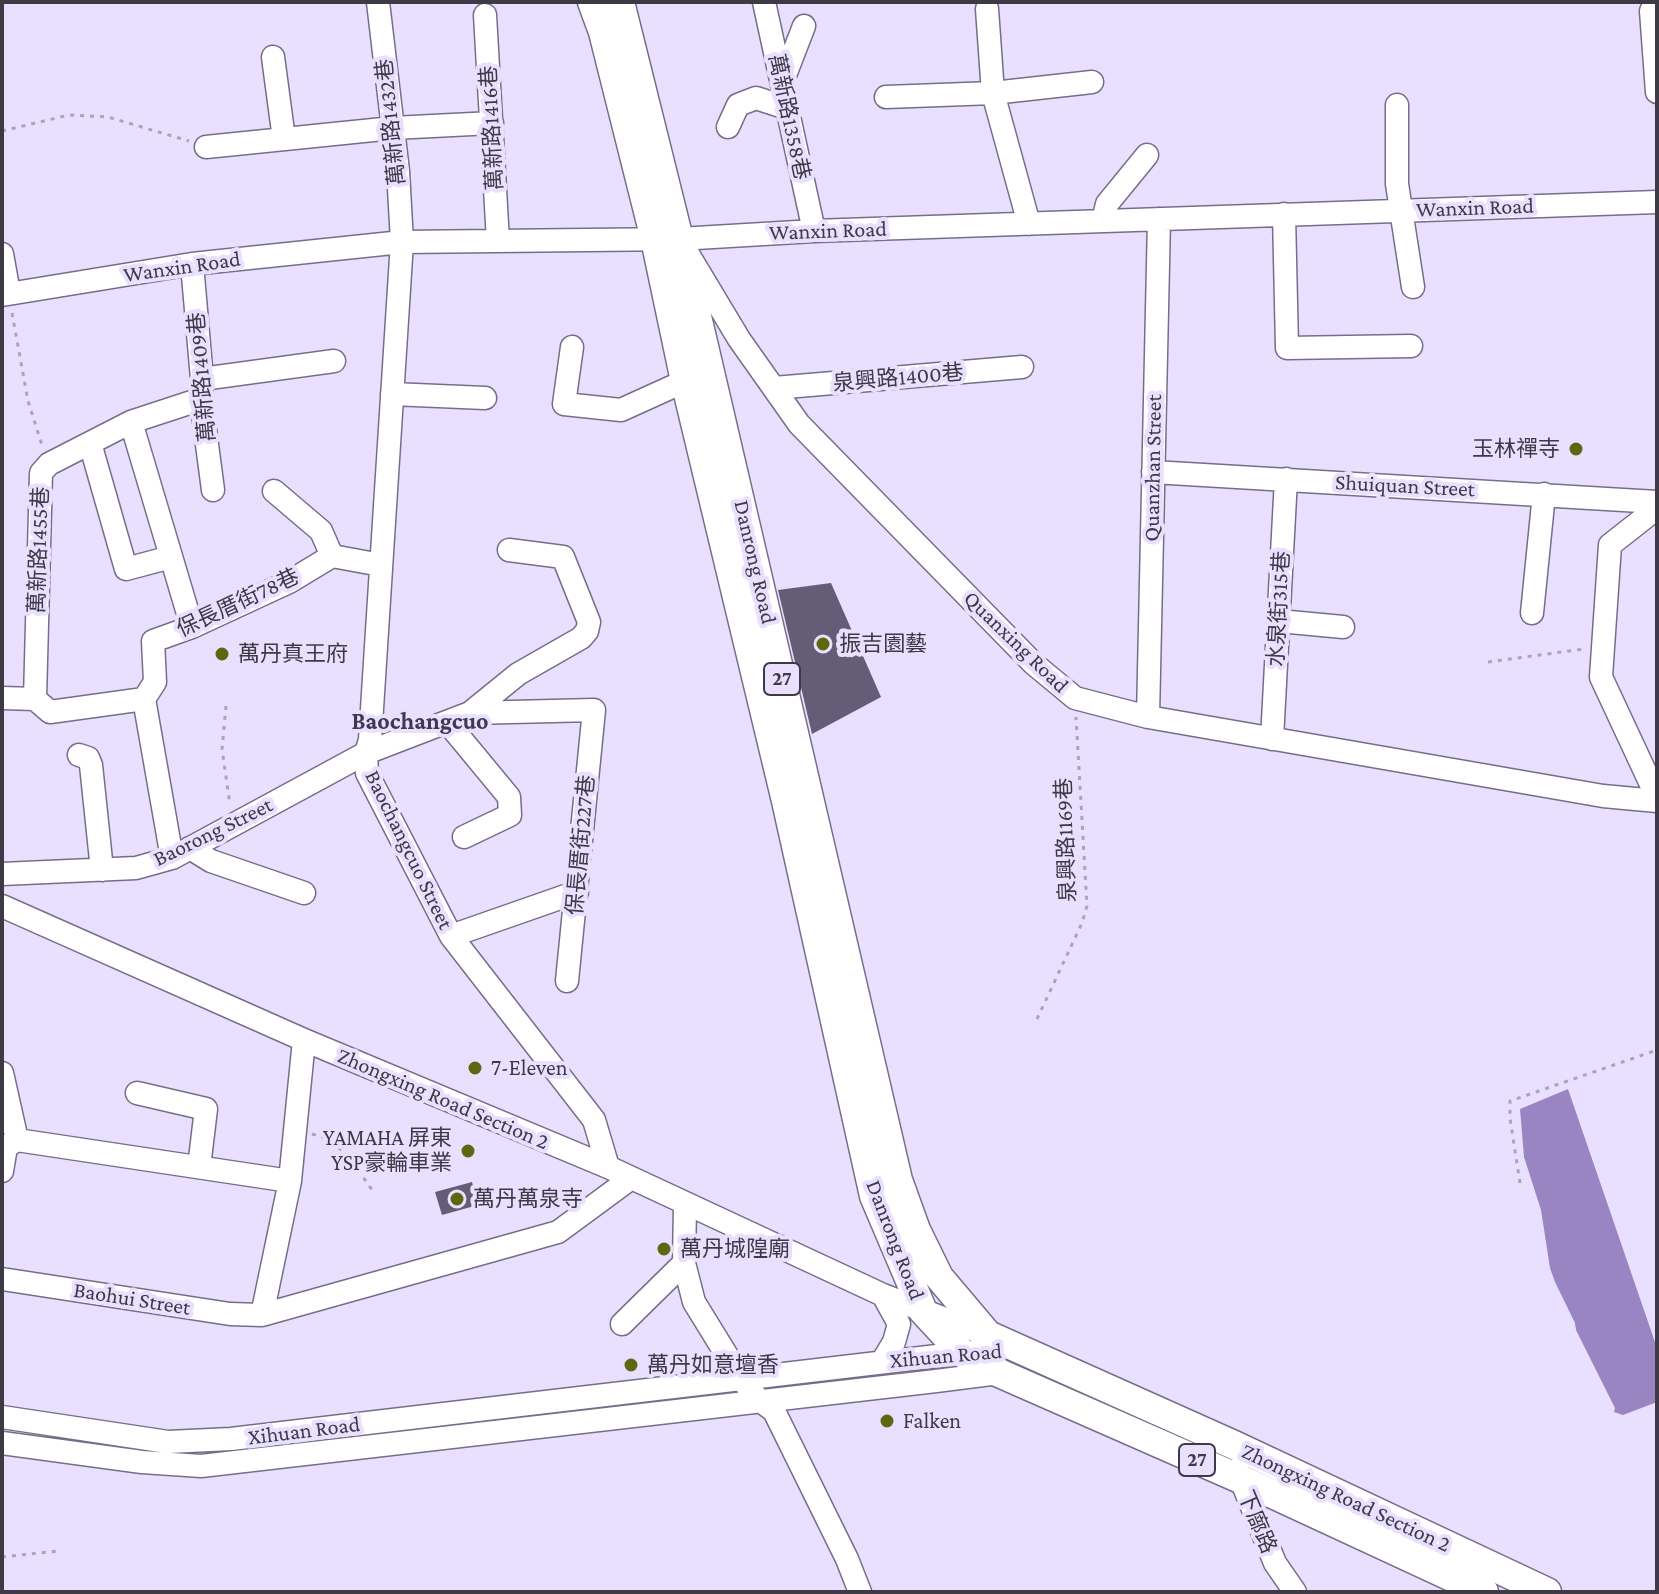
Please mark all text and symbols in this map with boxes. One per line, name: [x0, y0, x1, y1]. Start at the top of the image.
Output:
street label: 萬新路1358巷: [763, 52, 815, 182]
street label: 萬新路1432巷: [371, 57, 411, 187]
street label: 萬新路1416巷: [476, 65, 508, 191]
street label: Wanxin Road: [1416, 193, 1534, 223]
street label: Wanxin Road: [769, 216, 887, 246]
street label: Wanxin Road: [122, 246, 242, 288]
street label: 萬新路1409巷: [183, 311, 221, 443]
street label: 泉興路1400巷: [831, 359, 965, 397]
street label: Quanzhan Street: [1139, 394, 1167, 542]
place label: 玉林禪寺: [1472, 436, 1560, 462]
marker: 玉林禪寺: [1567, 440, 1585, 458]
street label: Shuiquan Street: [1334, 469, 1476, 503]
street label: 萬新路1455巷: [24, 486, 54, 614]
street label: Danrong Road: [728, 498, 782, 626]
street label: 水泉街315巷: [1263, 550, 1295, 668]
street label: 保長厝街78巷: [173, 563, 303, 643]
street label: Quanxing Road: [958, 585, 1074, 699]
place label: 振吉園藝: [839, 631, 927, 657]
marker: 振吉園藝: [814, 635, 832, 653]
place label: 萬丹真王府: [238, 641, 348, 667]
marker: 萬丹真王府: [213, 645, 231, 663]
road number: 27: [764, 663, 800, 695]
district label: Baochangcuo: [351, 708, 489, 736]
street label: Baochangcuo Street: [359, 766, 459, 934]
street label: 保長厝街227巷: [562, 774, 600, 916]
street label: 泉興路1169巷: [1051, 777, 1081, 903]
street label: Baorong Street: [149, 792, 277, 872]
street label: Zhongxing Road Section 2: [333, 1042, 553, 1156]
place label: 7-Eleven: [491, 1055, 568, 1081]
marker: 7-Eleven: [466, 1059, 484, 1077]
place label: YAMAHA 屏東 YSP豪輪車業: [323, 1125, 452, 1176]
marker: YAMAHA 屏東 YSP豪輪車業: [459, 1142, 477, 1160]
street label: Danrong Road: [860, 1176, 930, 1304]
place label: 萬丹萬泉寺: [473, 1186, 583, 1212]
marker: 萬丹萬泉寺: [448, 1190, 466, 1208]
place label: 萬丹城隍廟: [680, 1236, 790, 1262]
marker: 萬丹城隍廟: [655, 1240, 673, 1258]
street label: Baohui Street: [72, 1277, 192, 1321]
street label: Xihuan Road: [889, 1338, 1003, 1374]
place label: 萬丹如意壇香: [647, 1352, 779, 1378]
marker: 萬丹如意壇香: [622, 1356, 640, 1374]
place label: Falken: [903, 1408, 961, 1434]
street label: Xihuan Road: [247, 1411, 361, 1451]
marker: Falken: [878, 1412, 896, 1430]
street label: Zhongxing Road Section 2: [1237, 1438, 1455, 1558]
road number: 27: [1179, 1444, 1215, 1476]
street label: 下廍路: [1232, 1486, 1282, 1558]

